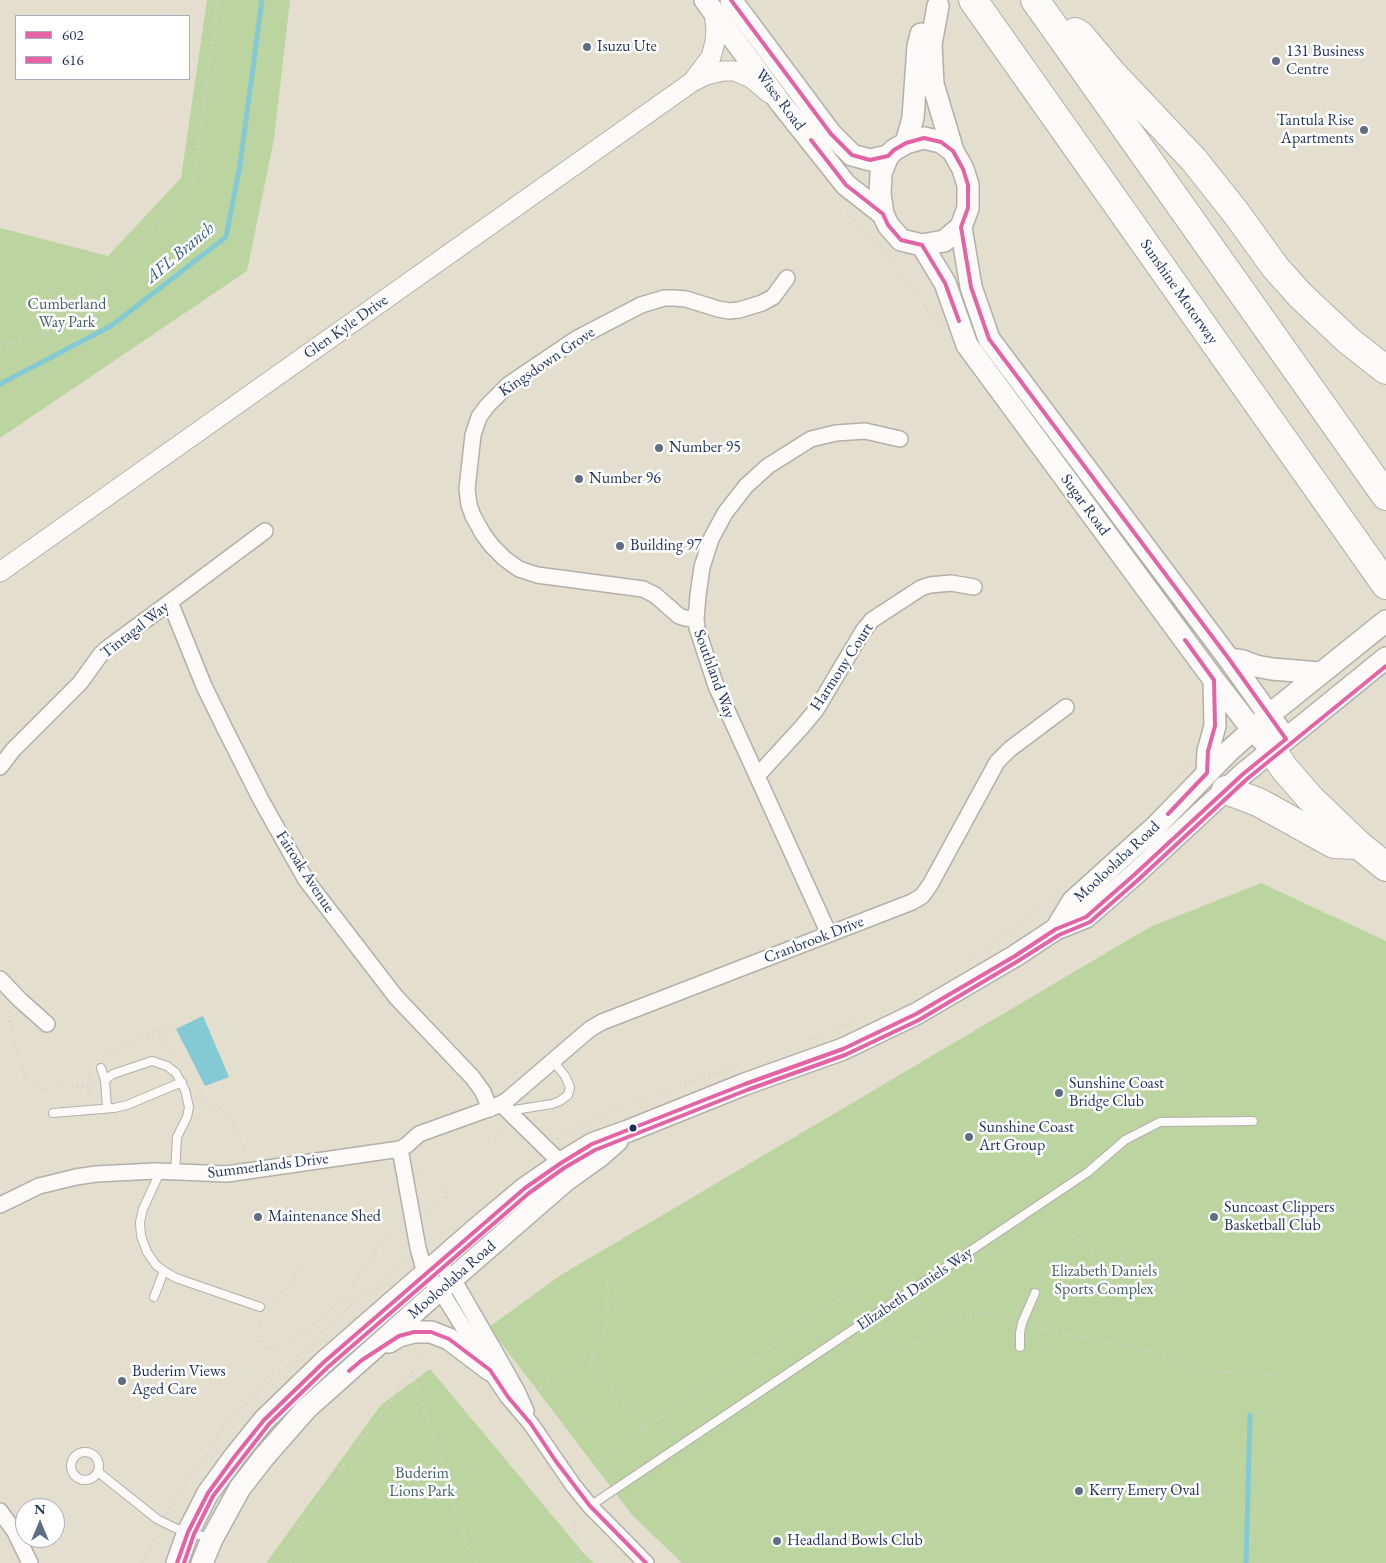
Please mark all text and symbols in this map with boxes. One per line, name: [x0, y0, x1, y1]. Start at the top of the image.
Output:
legend: [15, 15, 190, 80]
text: 602: [62, 25, 84, 44]
place label: Isuzu Ute: [597, 37, 657, 57]
marker: Isuzu Ute: [581, 41, 593, 53]
place label: 131 Business Centre: [1286, 42, 1364, 80]
text: 616: [62, 50, 84, 69]
marker: 131 Business Centre: [1270, 55, 1282, 67]
street label: Wises Road: [751, 66, 809, 134]
place label: Tantula Rise Apartments: [1277, 111, 1354, 149]
marker: Tantula Rise Apartments: [1358, 124, 1370, 136]
water label: AFL Branch: [141, 218, 219, 288]
street label: Sunshine Motorway: [1136, 236, 1222, 348]
street label: Glen Kyle Drive: [300, 291, 392, 363]
park label: Cumberland Way Park: [28, 295, 106, 333]
street label: Kingsdown Grove: [495, 323, 599, 401]
place label: Number 95: [669, 438, 741, 458]
marker: Number 95: [653, 442, 665, 454]
place label: Number 96: [589, 469, 661, 489]
street label: Sugar Road: [1056, 471, 1114, 539]
marker: Number 96: [573, 473, 585, 485]
place label: Building 97: [630, 536, 702, 556]
marker: Building 97: [614, 540, 626, 552]
street label: Tintagal Way: [97, 597, 173, 663]
street label: Harmony Court: [806, 619, 878, 715]
street label: Southland Way: [689, 627, 739, 721]
street label: Mooloolaba Road: [1070, 817, 1164, 907]
street label: Fairoak Avenue: [271, 827, 339, 917]
street label: Cranbrook Drive: [761, 912, 867, 968]
place label: Sunshine Coast Bridge Club: [1069, 1074, 1164, 1112]
marker: Sunshine Coast Bridge Club: [1053, 1087, 1065, 1099]
place label: Sunshine Coast Art Group: [979, 1118, 1074, 1156]
unlabelled marker: [628, 1123, 638, 1133]
marker: Sunshine Coast Art Group: [963, 1131, 975, 1143]
street label: Summerlands Drive: [206, 1149, 330, 1183]
place label: Suncoast Clippers Basketball Club: [1224, 1198, 1334, 1236]
place label: Maintenance Shed: [268, 1207, 381, 1227]
marker: Maintenance Shed: [252, 1211, 264, 1223]
marker: Suncoast Clippers Basketball Club: [1208, 1211, 1220, 1223]
street label: Mooloolaba Road: [404, 1237, 500, 1323]
street label: Elizabeth Daniels Way: [853, 1243, 977, 1335]
park label: Elizabeth Daniels Sports Complex: [1051, 1262, 1157, 1300]
place label: Buderim Views Aged Care: [132, 1362, 226, 1400]
marker: Buderim Views Aged Care: [116, 1375, 128, 1387]
park label: Buderim Lions Park: [389, 1464, 455, 1502]
place label: Kerry Emery Oval: [1089, 1481, 1199, 1501]
marker: Kerry Emery Oval: [1073, 1485, 1085, 1497]
north arrow: [15, 1498, 65, 1548]
text: N: [34, 1500, 46, 1518]
place label: Headland Bowls Club: [787, 1531, 923, 1551]
marker: Headland Bowls Club: [771, 1535, 783, 1547]

